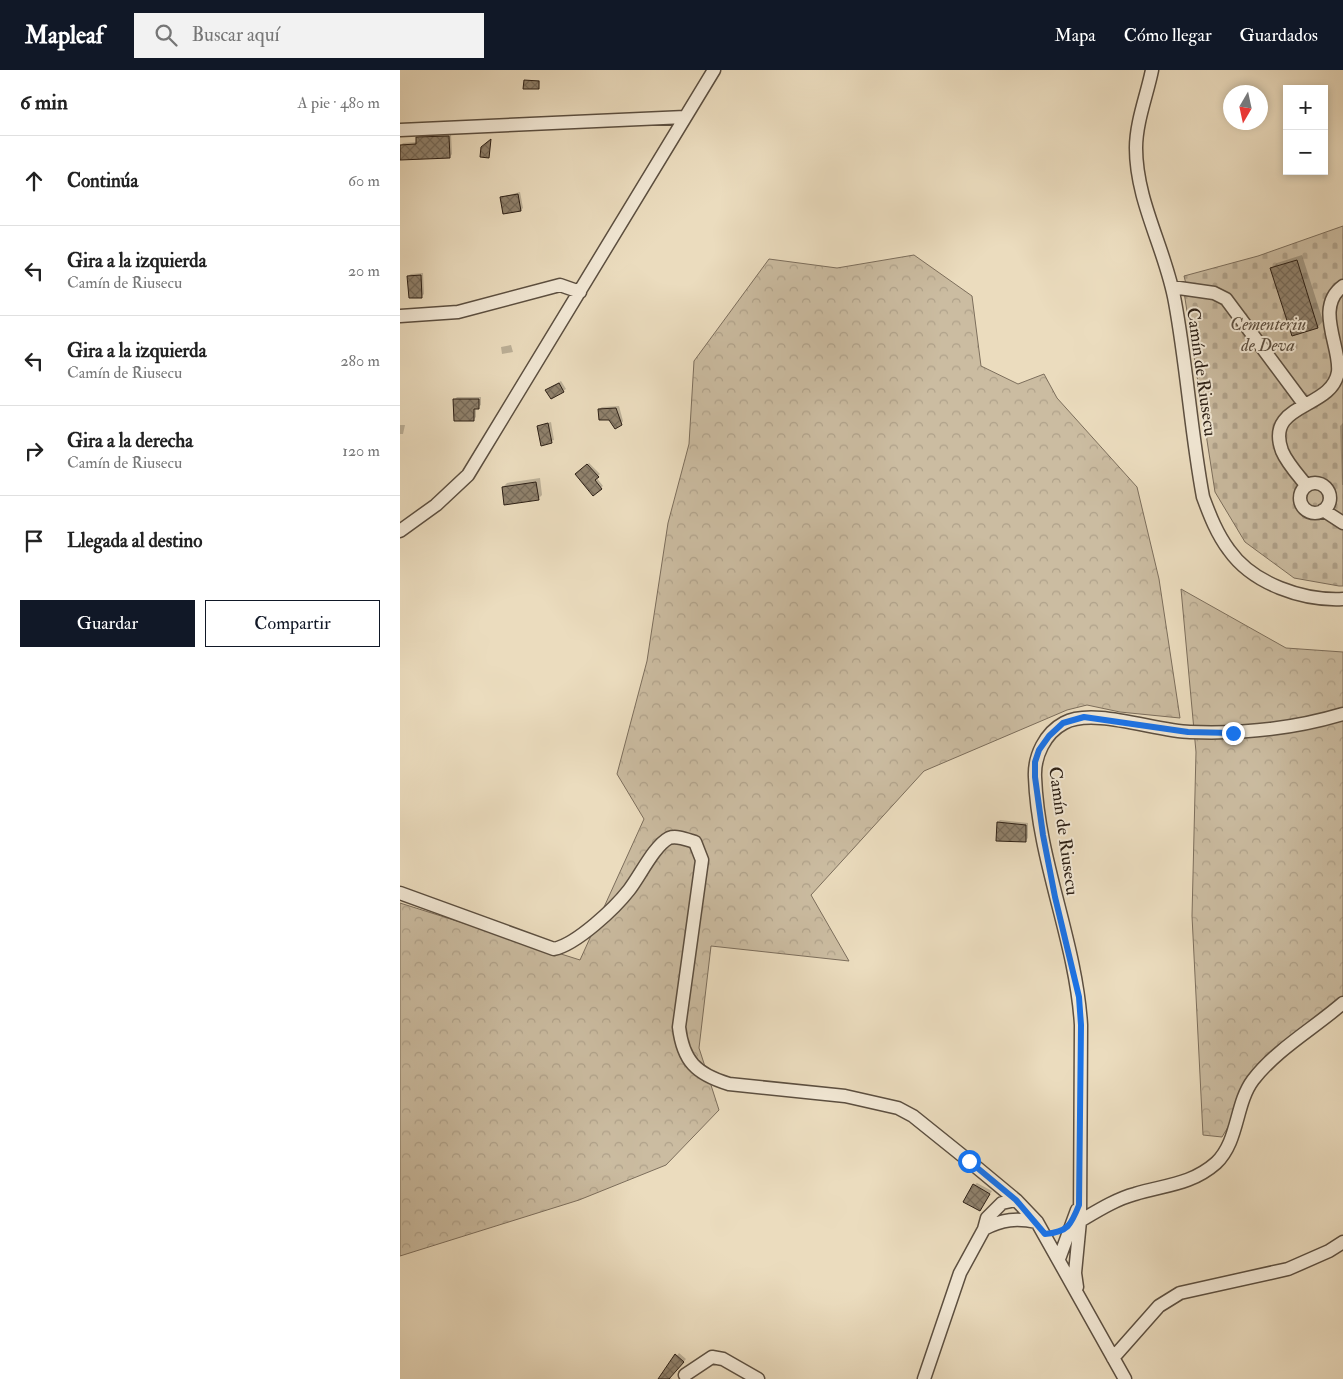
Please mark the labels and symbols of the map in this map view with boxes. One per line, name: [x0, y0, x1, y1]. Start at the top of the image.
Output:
north arrow: [1223, 85, 1268, 130]
street label: Camín de Riusecu: [1181, 306, 1222, 438]
park label: Cementeriu de Deva: [1230, 313, 1306, 357]
route end: [1222, 722, 1245, 745]
street label: Camín de Riusecu: [1043, 765, 1084, 897]
route start: [958, 1150, 981, 1173]

